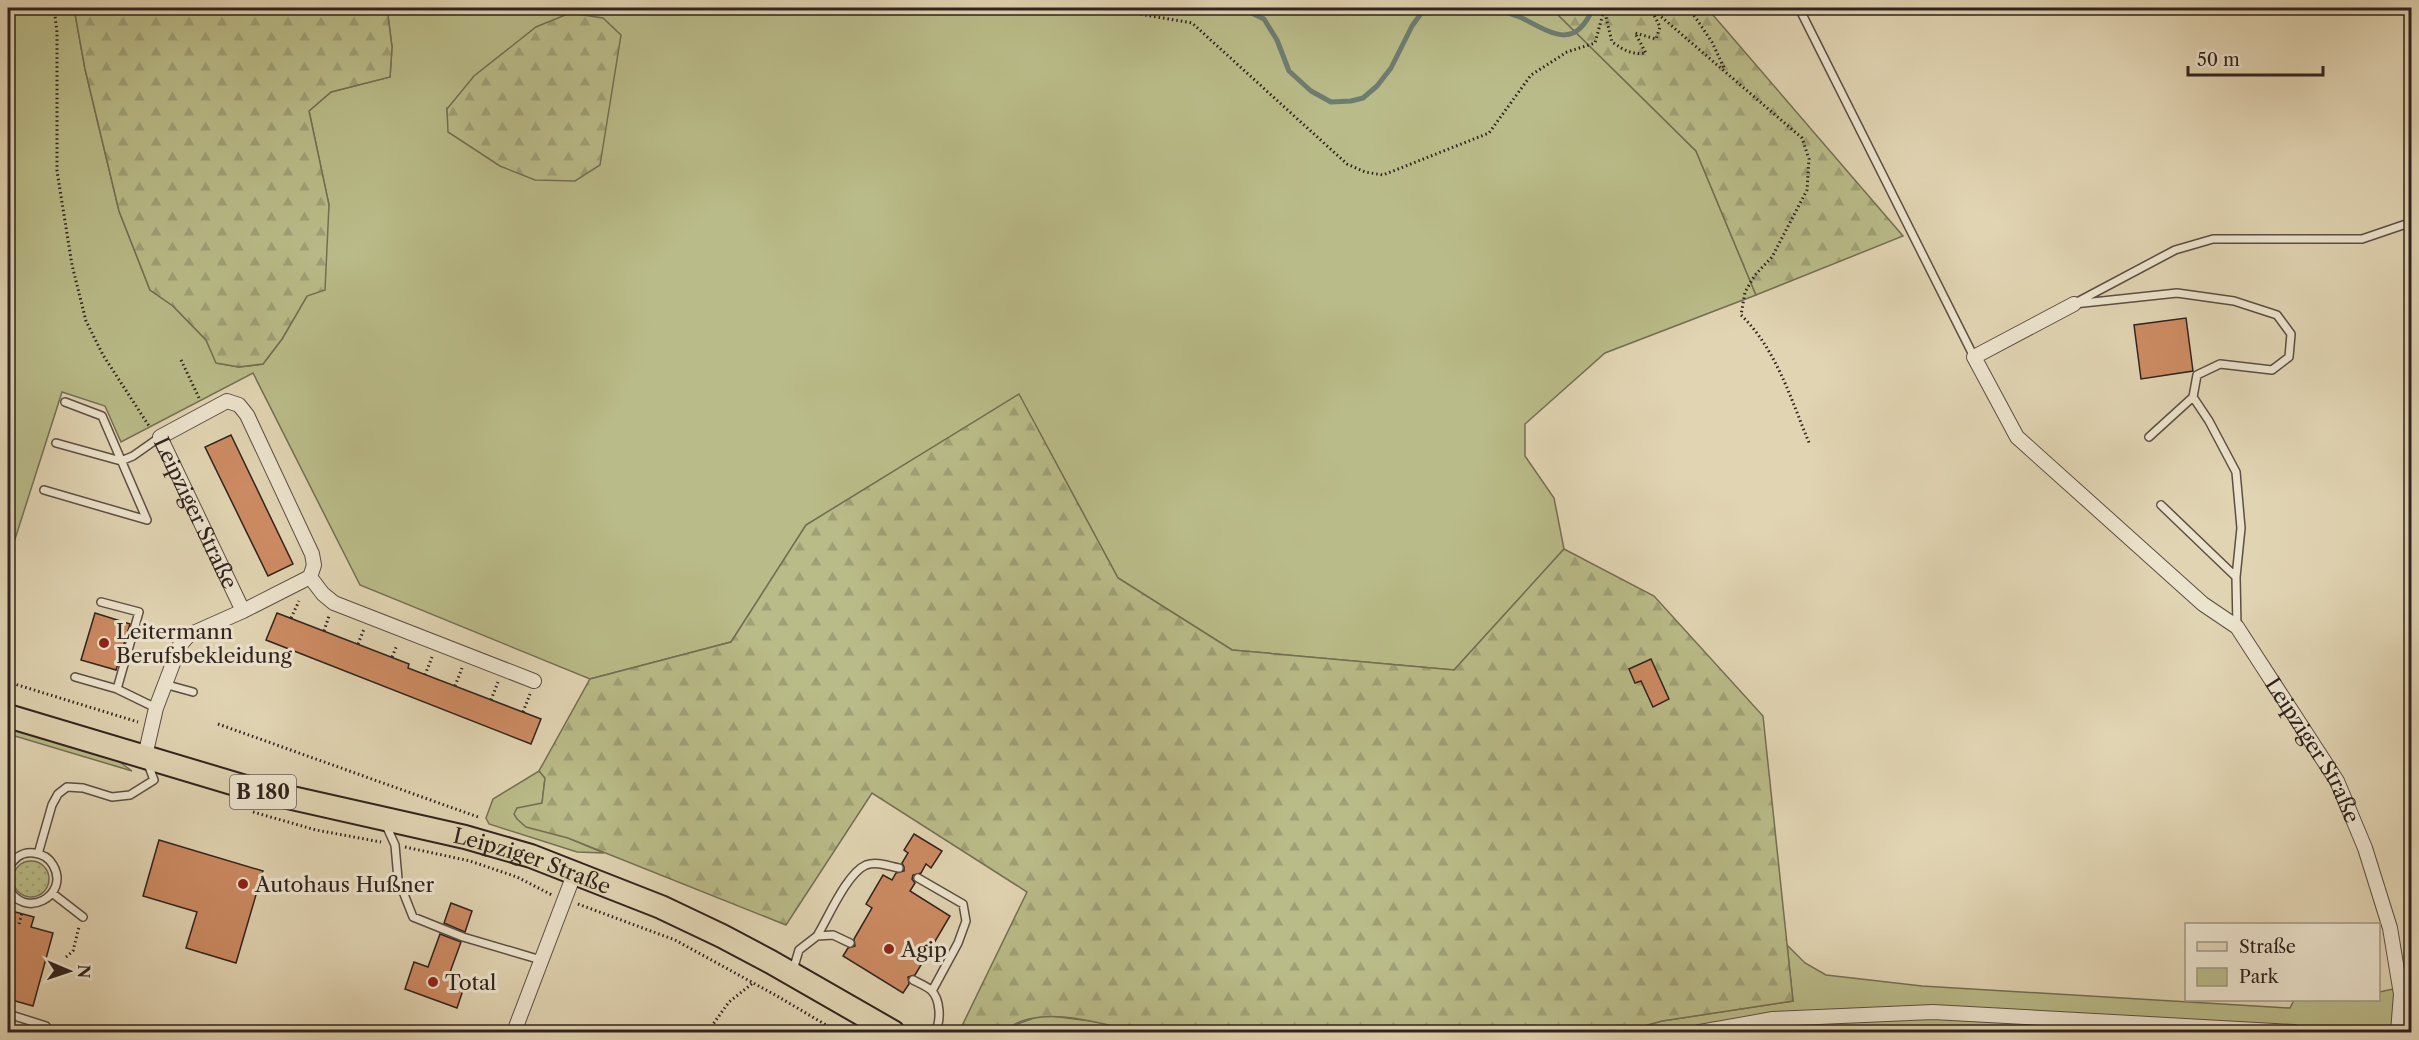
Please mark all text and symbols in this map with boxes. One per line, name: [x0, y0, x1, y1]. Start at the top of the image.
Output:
scale bar: [2188, 39, 2323, 77]
text: 50 m: [2197, 49, 2240, 71]
street label: Leipziger Straße: [149, 433, 243, 593]
place label: Leitermann Berufsbekleidung: [116, 619, 293, 668]
marker: Leitermann Berufsbekleidung: [97, 636, 111, 650]
street label: Leipziger Straße: [2261, 673, 2365, 826]
road number: B 180: [230, 775, 296, 809]
street label: Leipziger Straße: [451, 822, 615, 899]
place label: Autohaus Hußner: [254, 872, 434, 897]
marker: Autohaus Hußner: [236, 877, 250, 891]
legend: [2185, 923, 2380, 1001]
text: Straße: [2239, 936, 2296, 958]
place label: Agip: [900, 937, 947, 962]
north arrow: [39, 941, 99, 1001]
marker: Agip: [882, 942, 896, 956]
text: N: [74, 964, 94, 979]
text: Park: [2239, 966, 2280, 988]
place label: Total: [445, 970, 496, 995]
marker: Total: [426, 975, 440, 989]

